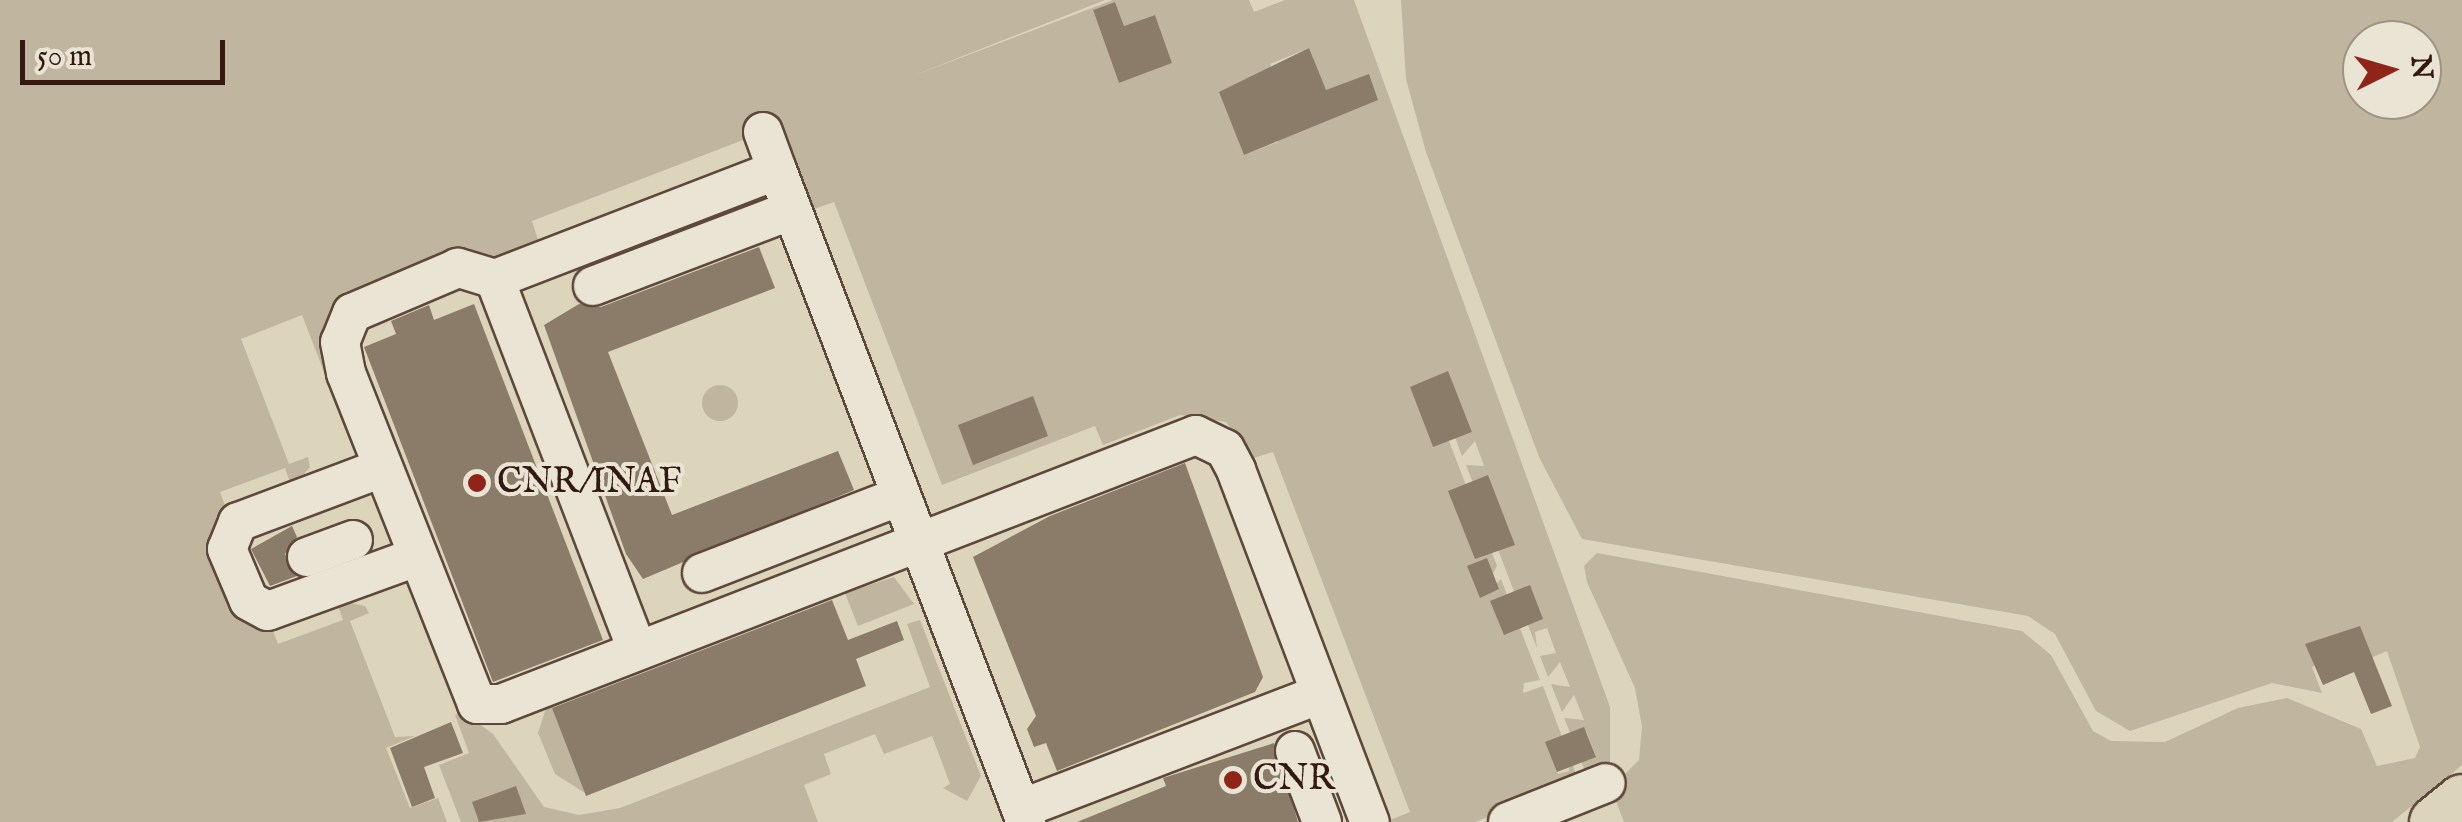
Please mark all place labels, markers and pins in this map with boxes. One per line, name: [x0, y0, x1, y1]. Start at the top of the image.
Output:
place label: CNR/INAF: [497, 462, 681, 504]
marker: CNR/INAF: [466, 472, 488, 494]
place label: CNR: [1253, 759, 1335, 801]
marker: CNR: [1222, 769, 1244, 791]

